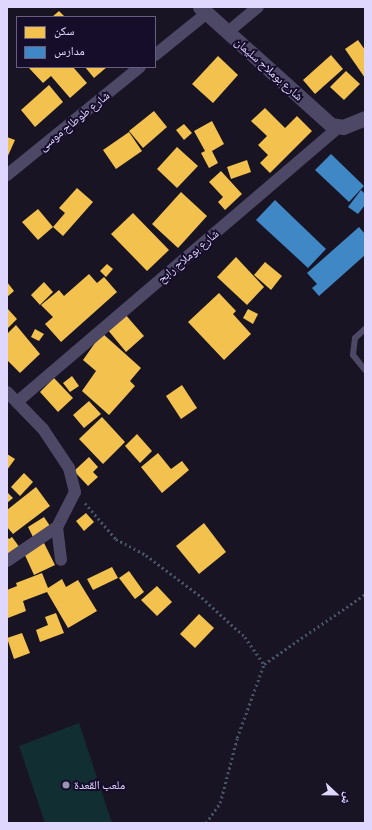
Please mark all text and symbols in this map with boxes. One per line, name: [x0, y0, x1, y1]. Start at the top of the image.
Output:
legend: [16, 16, 156, 68]
text: سكن: [54, 23, 74, 37]
street label: شارع بوملاح سليمان: [232, 34, 306, 104]
text: مدارس: [54, 43, 85, 57]
street label: شارع طوطاح موسى: [36, 88, 112, 154]
street label: شارع بوملاح رابح: [154, 226, 222, 286]
north arrow: [316, 774, 356, 814]
place label: ملعب القعدة: [74, 778, 125, 792]
marker: ملعب القعدة: [61, 780, 71, 790]
text: ش: [339, 791, 356, 807]

